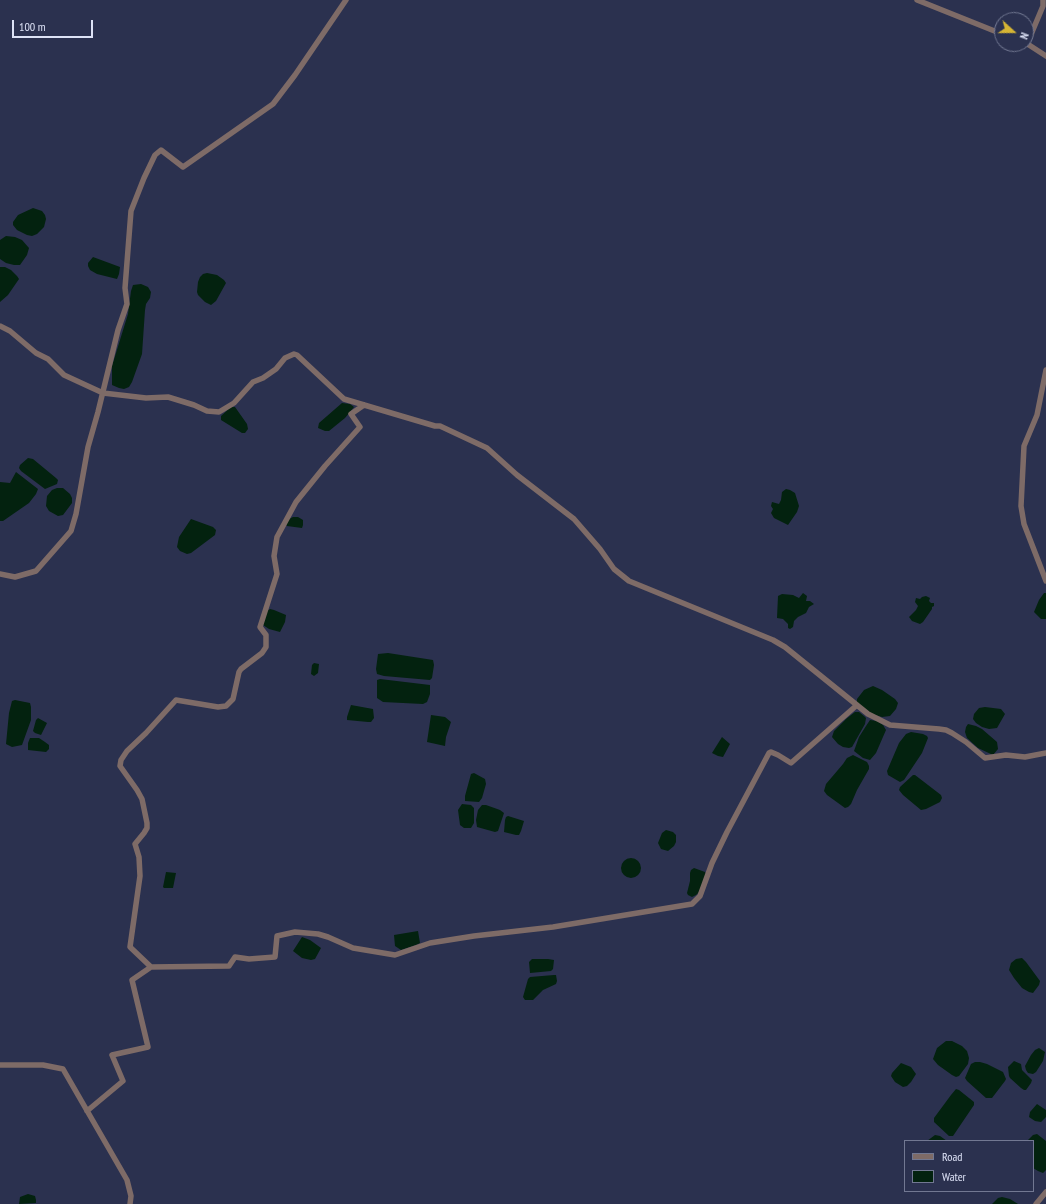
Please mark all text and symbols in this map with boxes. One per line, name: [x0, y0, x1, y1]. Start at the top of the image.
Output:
scale bar: [14, 12, 95, 38]
north arrow: [994, 12, 1034, 52]
text: 100 m: [19, 19, 46, 34]
text: N: [1017, 31, 1032, 41]
legend: [904, 1140, 1034, 1192]
text: Road: [942, 1149, 962, 1164]
text: Water: [942, 1169, 966, 1184]

